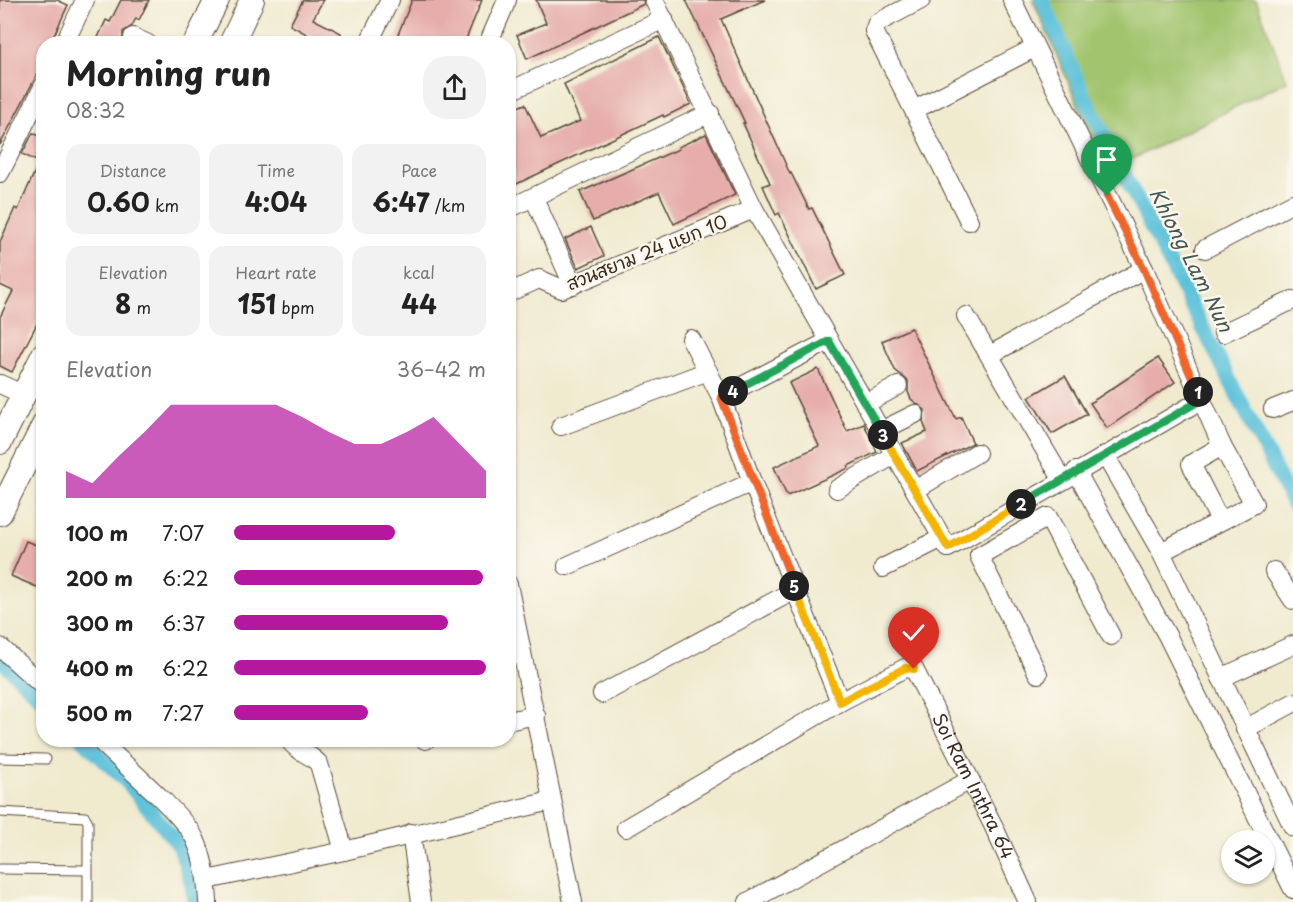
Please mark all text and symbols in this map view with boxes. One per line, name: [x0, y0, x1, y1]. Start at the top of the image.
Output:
text: Morning run: [66, 47, 271, 97]
button: share: [423, 56, 486, 119]
text: 08:32: [66, 95, 126, 125]
pin: [1081, 134, 1132, 196]
icon: arrive: [1090, 143, 1123, 176]
text: Distance: [99, 158, 167, 182]
text: Time: [257, 158, 295, 182]
text: Pace: [401, 158, 437, 182]
text: 0.60: [87, 182, 150, 221]
text: 4:04: [245, 182, 307, 221]
text: 6:47: [373, 182, 430, 221]
water label: Khlong Lam Nun: [1143, 182, 1242, 338]
text: km: [150, 193, 179, 217]
text: /km: [430, 193, 465, 217]
street label: สวนสยาม 24 แยก 10: [562, 207, 731, 296]
text: Elevation: [98, 260, 168, 284]
text: Heart rate: [236, 260, 316, 284]
text: kcal: [403, 260, 435, 284]
text: 8: [115, 284, 131, 323]
text: 151: [237, 284, 276, 323]
text: 44: [401, 284, 437, 323]
text: m: [131, 295, 151, 319]
text: bpm: [276, 295, 315, 319]
text: Elevation: [66, 354, 152, 384]
text: 36–42 m: [397, 354, 486, 384]
pin: 4: [718, 376, 748, 406]
pin: 1: [1183, 377, 1213, 407]
text: 4: [728, 379, 738, 403]
text: 1: [1194, 380, 1202, 404]
pin: 3: [868, 420, 898, 450]
text: 3: [878, 423, 888, 447]
pin: 2: [1006, 489, 1036, 519]
text: 2: [1015, 492, 1027, 516]
text: 100 m: [66, 518, 128, 548]
text: 7:07: [162, 518, 204, 548]
text: 200 m: [66, 563, 133, 593]
text: 6:22: [162, 563, 209, 593]
pin: 5: [779, 571, 809, 601]
text: 5: [789, 574, 799, 598]
pin: [888, 607, 939, 669]
text: 300 m: [66, 608, 134, 638]
text: 6:37: [162, 608, 205, 638]
icon: check: [897, 616, 930, 649]
text: 400 m: [66, 653, 134, 683]
text: 6:22: [162, 653, 209, 683]
text: 500 m: [66, 698, 133, 728]
text: 7:27: [162, 698, 204, 728]
street label: Soi Ram Inthra 64: [926, 708, 1022, 863]
map controls: [1221, 830, 1275, 884]
button: layers: [1221, 830, 1275, 884]

